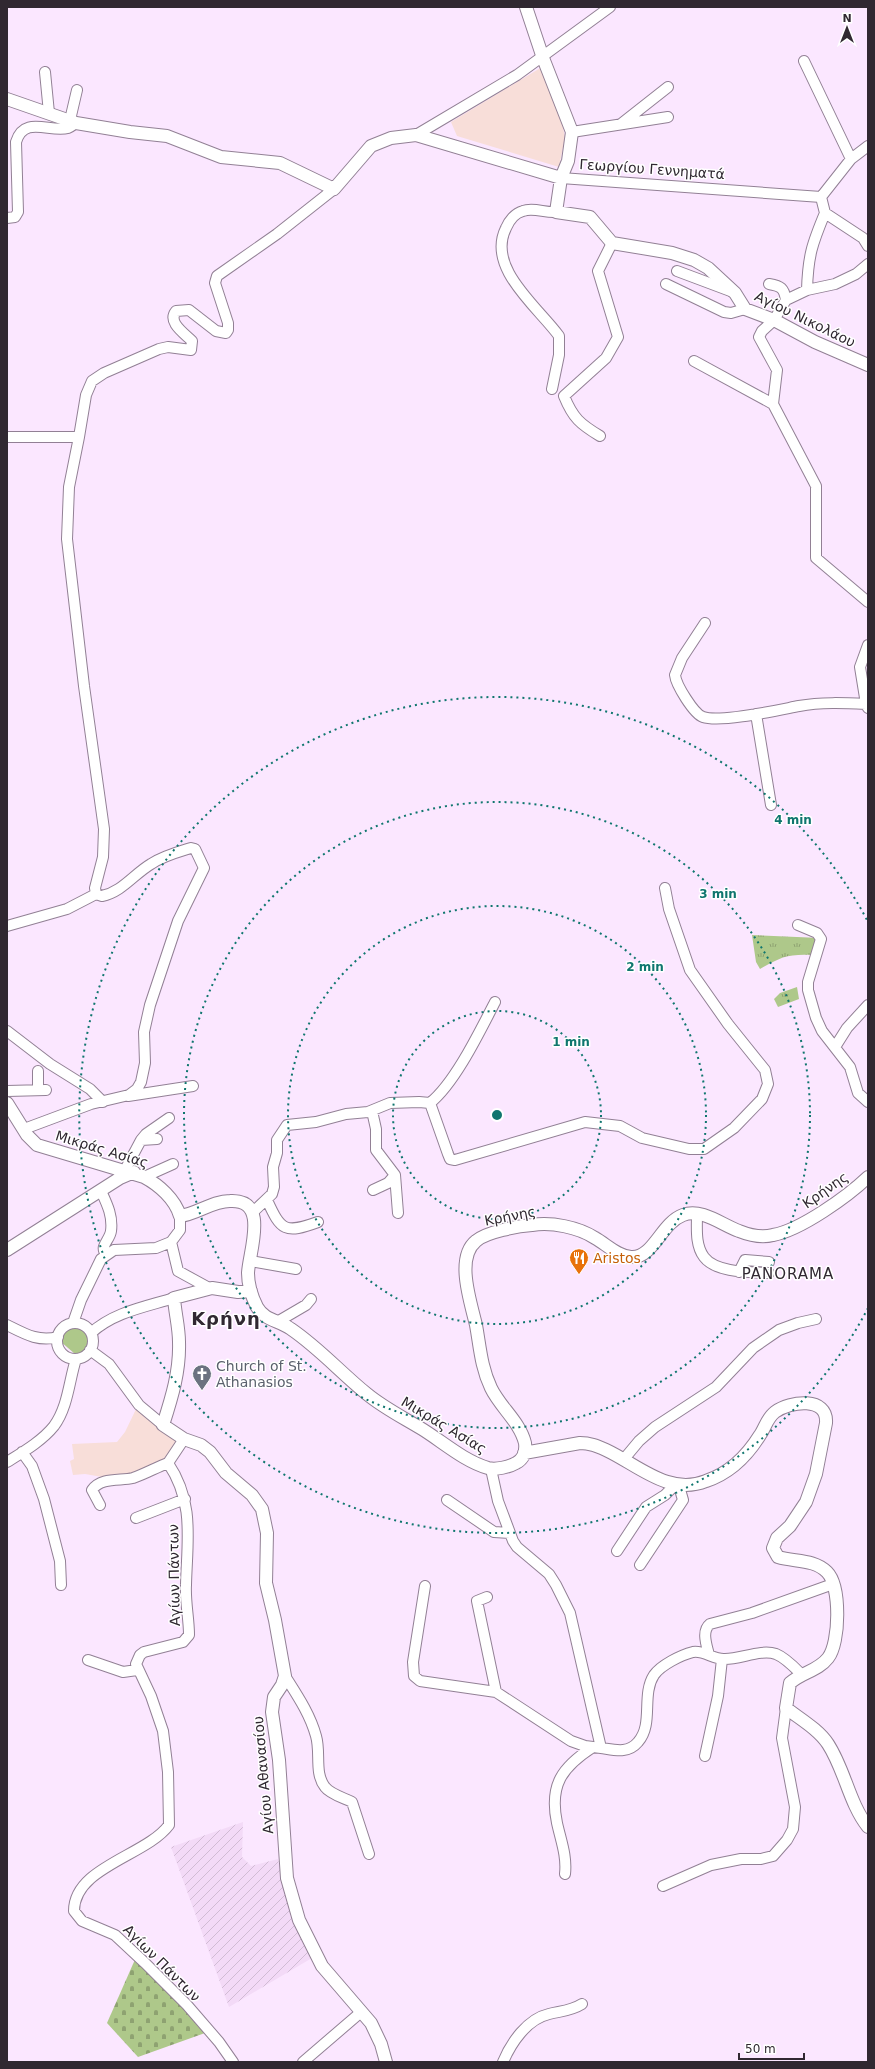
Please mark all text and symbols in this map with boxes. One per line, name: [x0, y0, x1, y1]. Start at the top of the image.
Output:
north arrow: [827, 8, 867, 48]
text: N: [842, 12, 852, 25]
street label: Γεωργίου Γεννηματά: [579, 156, 725, 182]
street label: Αγίου Νικολάου: [752, 288, 858, 350]
text: 4 min: [774, 813, 812, 827]
text: 3 min: [699, 887, 737, 901]
text: 2 min: [626, 960, 664, 974]
text: 1 min: [552, 1035, 590, 1049]
centre of rings: [490, 1108, 504, 1122]
street label: Μικράς Ασίας: [54, 1127, 150, 1171]
street label: Κρήνης: [799, 1169, 851, 1211]
street label: Κρήνης: [483, 1203, 537, 1229]
restaurant icon: Aristos: [568, 1247, 590, 1275]
place label: Aristos: [593, 1250, 641, 1266]
district label: PANORAMA: [742, 1265, 834, 1283]
district label: Κρήνη: [191, 1308, 261, 1329]
place label: Church of St. Athanasios: [216, 1358, 307, 1390]
church icon: Church of St. Athanasios: [191, 1363, 213, 1391]
street label: Μικράς Ασίας: [399, 1393, 489, 1457]
street label: Αγίων Πάντων: [165, 1524, 183, 1626]
street label: Αγίου Αθανασίου: [250, 1715, 276, 1835]
street label: Αγίων Πάντων: [120, 1921, 204, 2005]
scale bar: [739, 2035, 804, 2061]
text: 50 m: [745, 2042, 776, 2056]

